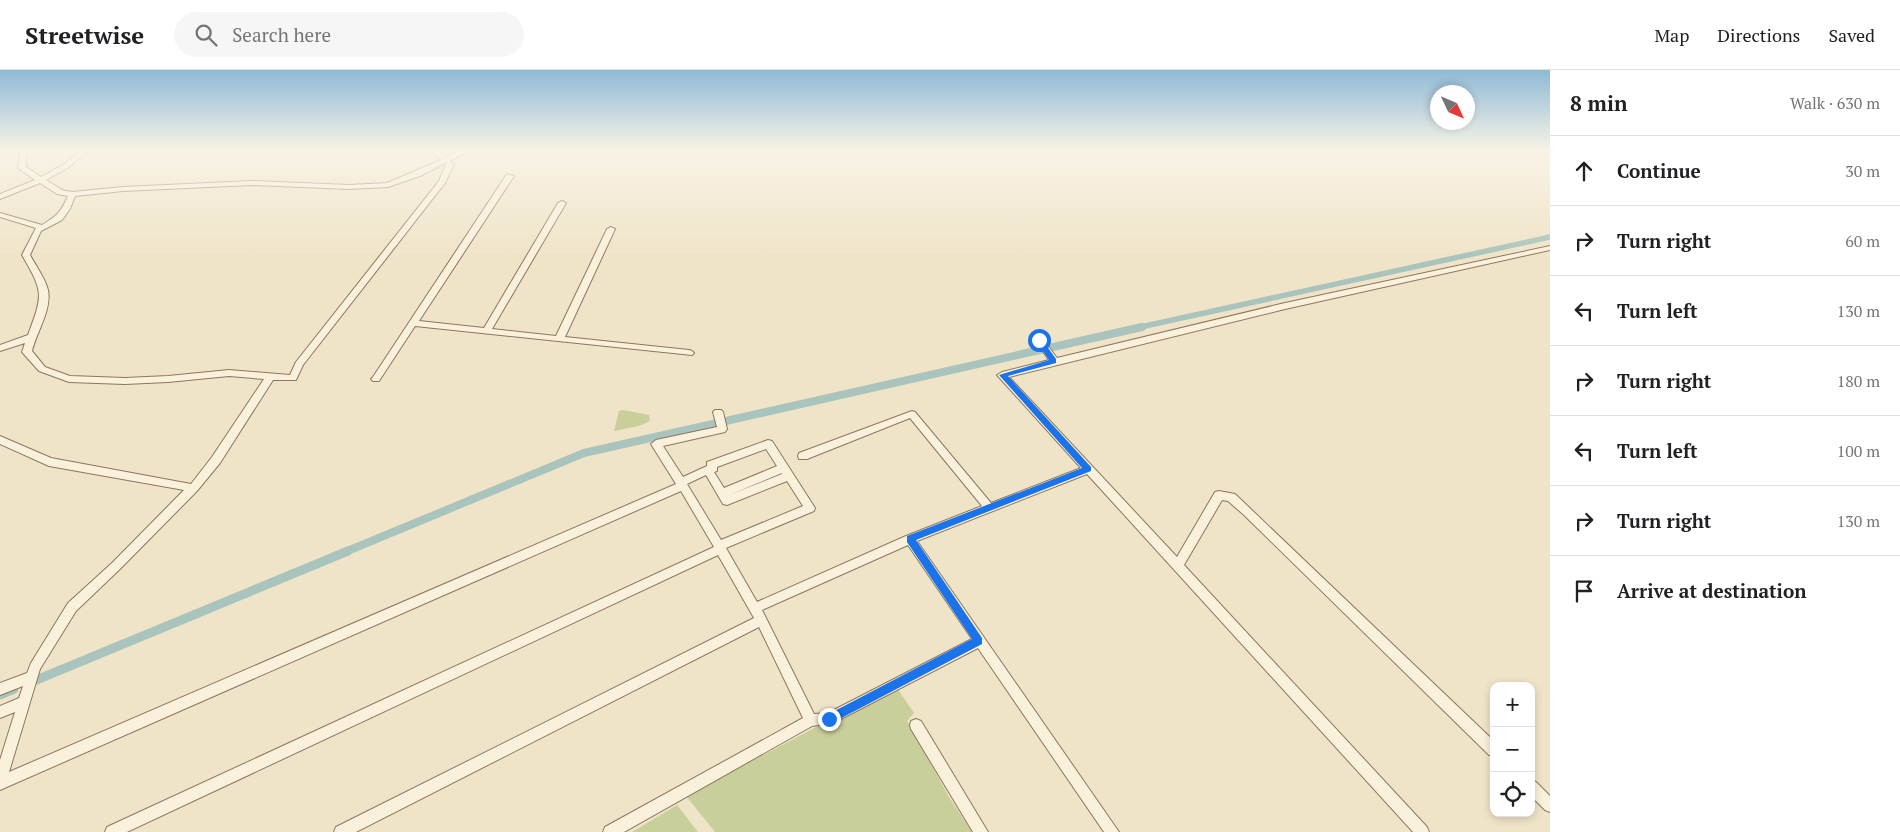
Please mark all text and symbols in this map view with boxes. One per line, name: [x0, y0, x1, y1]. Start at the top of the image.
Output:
search box: [174, 12, 524, 57]
text: Streetwise: [25, 19, 144, 51]
icon: search: [192, 21, 220, 49]
text: Search here: [232, 22, 331, 47]
text: Map: [1654, 23, 1689, 47]
text: Directions: [1717, 23, 1800, 47]
text: Saved: [1828, 23, 1875, 47]
north arrow: [1430, 85, 1475, 130]
text: 8 min: [1570, 89, 1627, 117]
text: Walk · 630 m: [1790, 92, 1880, 114]
icon: ahead: [1570, 157, 1598, 185]
text: Continue: [1617, 158, 1701, 183]
text: 30 m: [1845, 160, 1880, 182]
icon: right: [1570, 227, 1598, 255]
text: Turn right: [1617, 228, 1711, 253]
text: 60 m: [1845, 230, 1880, 252]
icon: left: [1570, 297, 1598, 325]
text: Turn left: [1617, 298, 1698, 323]
text: 130 m: [1837, 300, 1880, 322]
route start: [1028, 329, 1051, 352]
icon: right: [1570, 367, 1598, 395]
text: Turn right: [1617, 368, 1711, 393]
text: 180 m: [1837, 370, 1880, 392]
icon: left: [1570, 437, 1598, 465]
text: Turn left: [1617, 438, 1698, 463]
text: 100 m: [1837, 440, 1880, 462]
icon: right: [1570, 507, 1598, 535]
text: Turn right: [1617, 508, 1711, 533]
text: 130 m: [1837, 510, 1880, 532]
icon: arrive: [1570, 577, 1598, 605]
text: Arrive at destination: [1617, 578, 1806, 603]
map controls: [1490, 682, 1535, 817]
button: +: [1490, 682, 1535, 727]
route end: [818, 708, 841, 731]
button: −: [1490, 727, 1535, 772]
button: locate: [1490, 772, 1535, 817]

